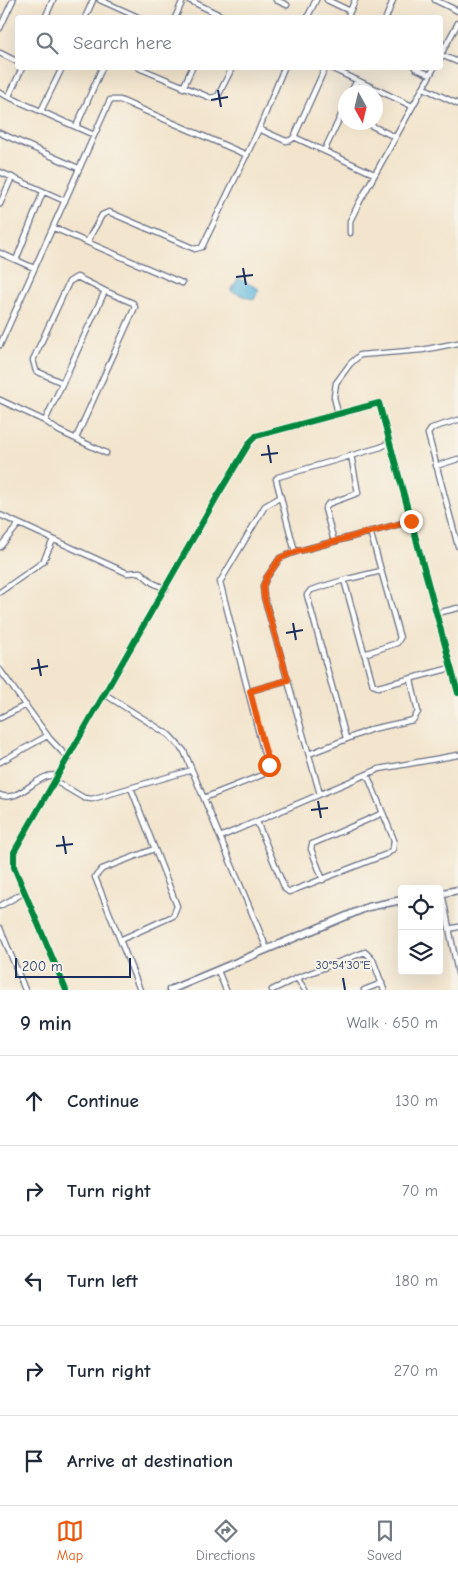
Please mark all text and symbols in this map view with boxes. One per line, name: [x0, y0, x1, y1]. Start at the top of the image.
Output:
search box: [15, 15, 443, 70]
icon: search: [33, 29, 61, 57]
text: Search here: [73, 32, 172, 54]
north arrow: [338, 85, 383, 130]
route end: [400, 510, 423, 533]
route start: [258, 754, 281, 777]
map controls: [398, 885, 443, 975]
button: locate: [398, 885, 443, 930]
button: layers: [398, 930, 443, 975]
scale bar: [15, 955, 131, 978]
text: 200 m: [22, 958, 63, 975]
text: 30°54'30"E: [316, 958, 370, 972]
text: 9 min: [20, 1011, 72, 1035]
text: Walk · 650 m: [347, 1014, 438, 1032]
icon: ahead: [20, 1087, 48, 1115]
text: Continue: [67, 1090, 139, 1112]
text: 130 m: [395, 1092, 438, 1110]
icon: right: [20, 1177, 48, 1205]
text: Turn right: [67, 1180, 151, 1202]
text: 70 m: [402, 1182, 438, 1200]
icon: left: [20, 1267, 48, 1295]
text: Turn left: [67, 1270, 138, 1292]
text: 180 m: [395, 1272, 438, 1290]
icon: right: [20, 1357, 48, 1385]
text: Turn right: [67, 1360, 151, 1382]
text: 270 m: [394, 1362, 438, 1380]
icon: arrive: [20, 1447, 48, 1475]
text: Arrive at destination: [67, 1450, 233, 1472]
tab: Map: [56, 1517, 84, 1564]
tab: Directions: [196, 1517, 255, 1564]
tab: Saved: [367, 1517, 402, 1564]

